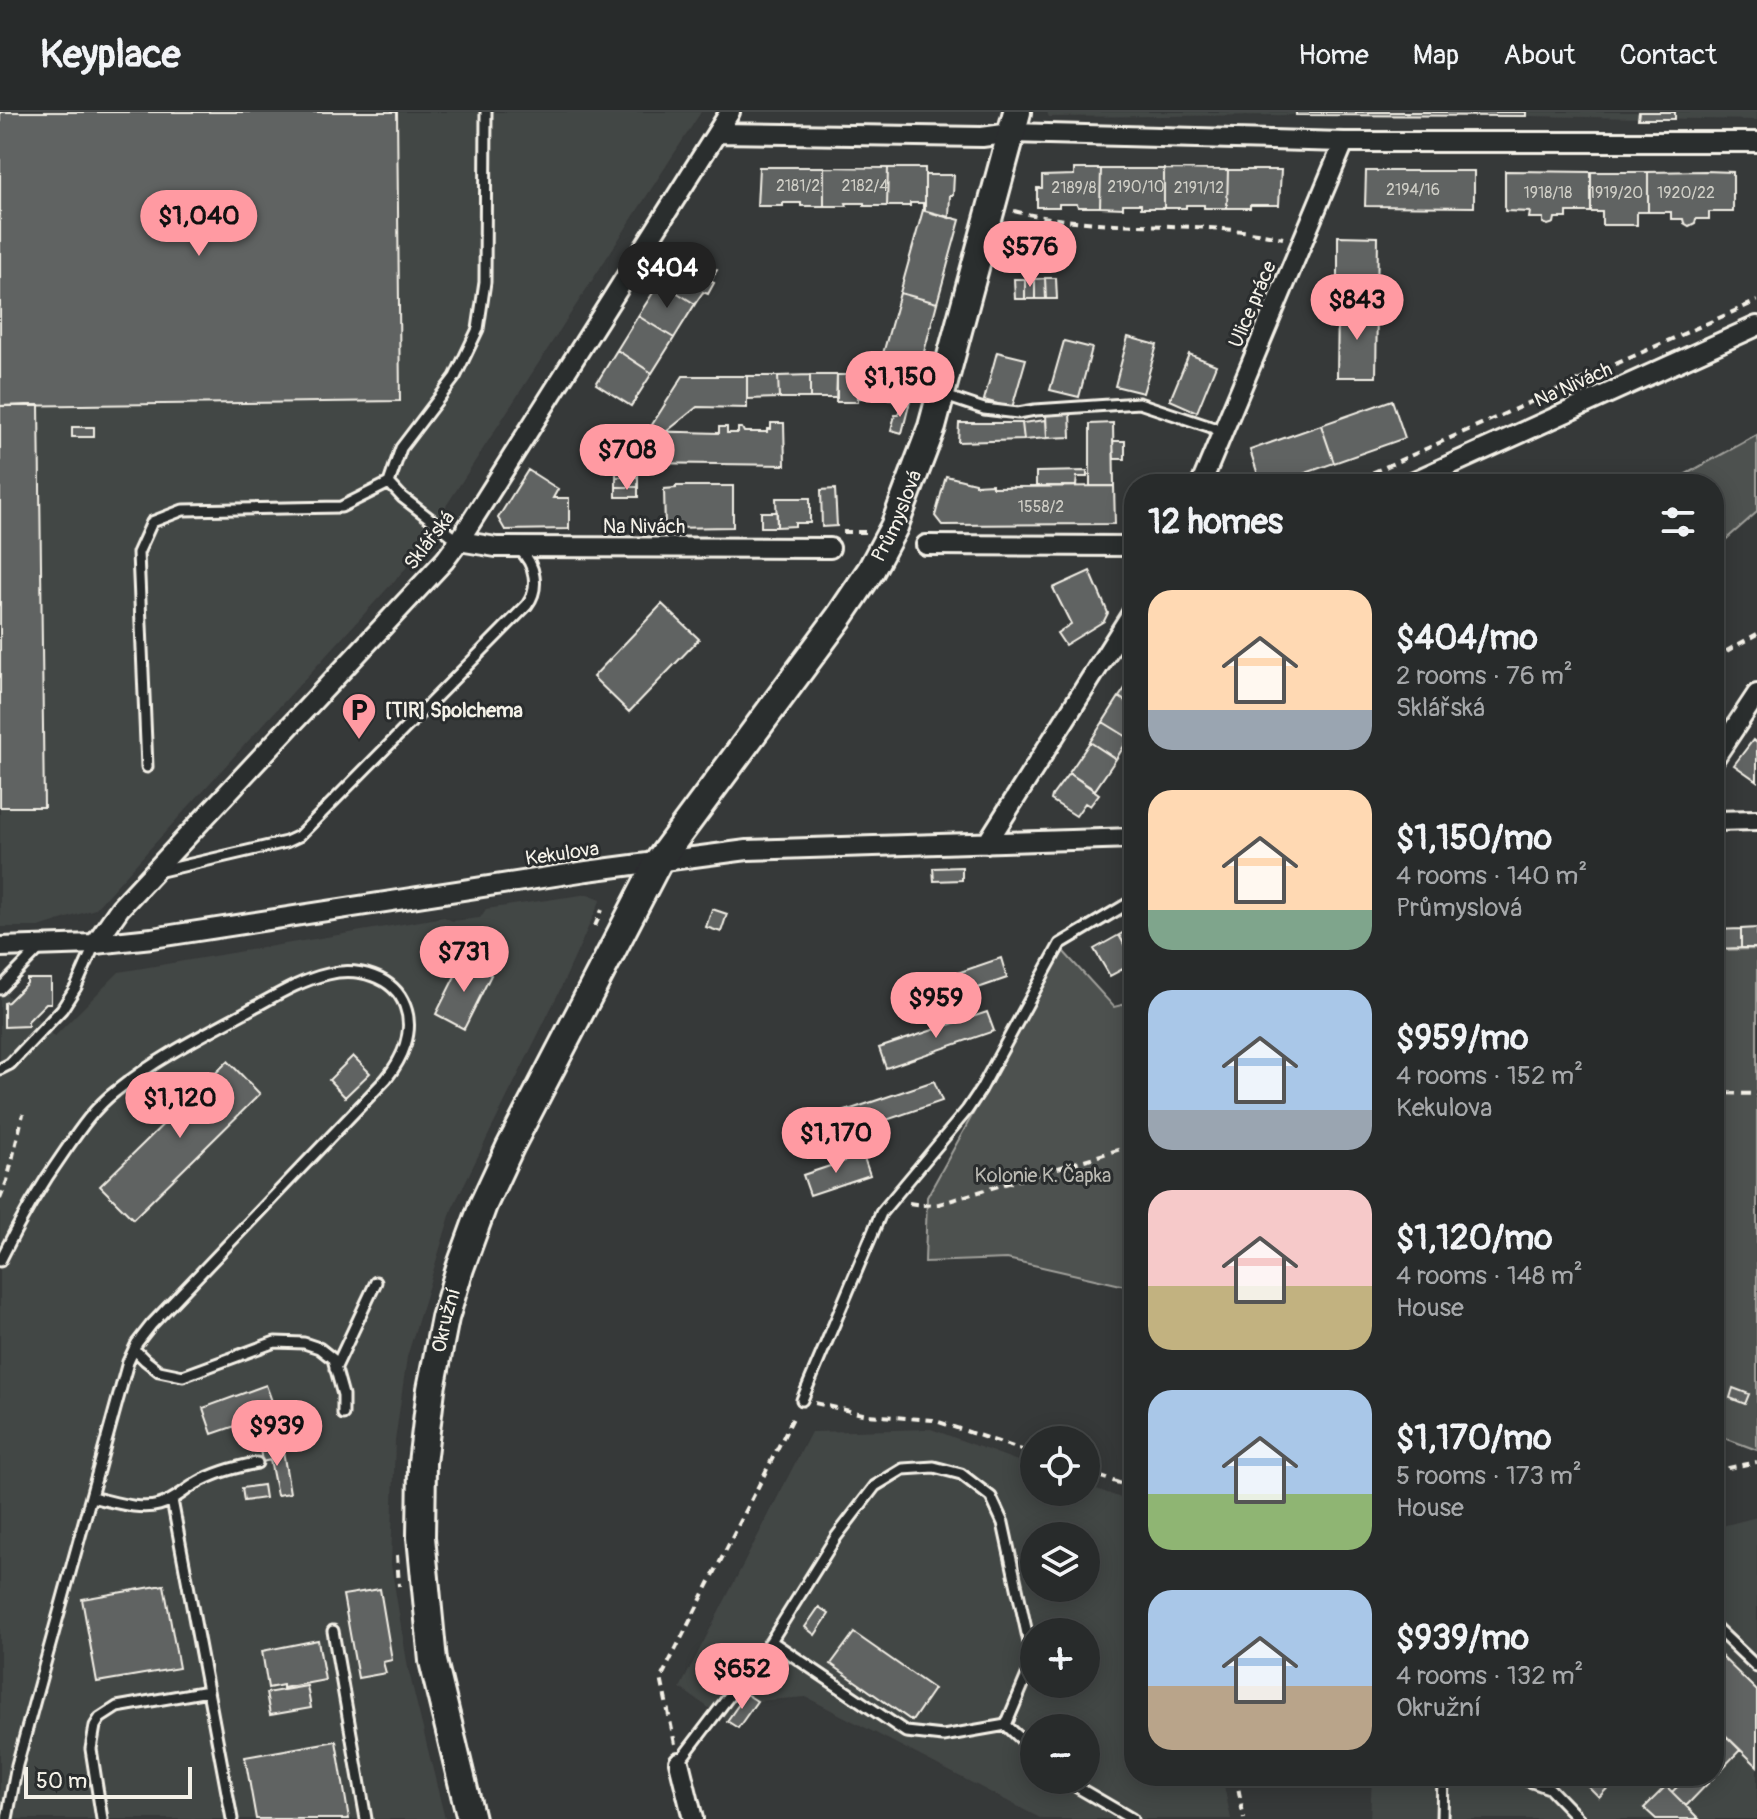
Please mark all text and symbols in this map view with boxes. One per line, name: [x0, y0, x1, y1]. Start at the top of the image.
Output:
text: Keyplace: [40, 31, 181, 79]
text: Home: [1298, 38, 1369, 73]
text: Map: [1413, 38, 1459, 73]
text: About: [1503, 38, 1576, 73]
text: Contact: [1620, 38, 1717, 73]
house number: 2181/2: [776, 176, 820, 196]
house number: 2182/4: [841, 176, 889, 196]
house number: 2190/10: [1107, 177, 1165, 197]
house number: 2189/8: [1051, 178, 1097, 198]
house number: 2191/12: [1174, 178, 1224, 198]
house number: 2194/16: [1386, 180, 1440, 200]
house number: 1918/18: [1524, 183, 1572, 203]
house number: 1919/20: [1589, 183, 1643, 203]
house number: 1920/22: [1657, 183, 1715, 203]
pin: $1,040: [134, 190, 264, 258]
text: $1,040: [158, 200, 240, 232]
pin: $576: [983, 221, 1077, 289]
text: $576: [1001, 231, 1059, 263]
pin: $404: [620, 242, 714, 310]
text: $404: [636, 252, 698, 284]
street label: Ulice práce: [1223, 257, 1282, 351]
pin: $843: [1310, 274, 1404, 342]
text: $843: [1329, 284, 1385, 316]
pin: $1,150: [835, 351, 965, 419]
street label: Na Nivách: [1530, 356, 1616, 413]
text: $1,150: [864, 361, 936, 393]
pin: $708: [580, 424, 674, 492]
text: $708: [598, 434, 656, 466]
street label: Průmyslová: [866, 467, 927, 566]
house number: 1558/2: [1018, 497, 1064, 517]
icon: filters: [1656, 500, 1700, 544]
text: 12 homes: [1148, 501, 1283, 544]
street label: Sklářská: [398, 506, 460, 575]
street label: Na Nivách: [603, 514, 685, 539]
text: $404/mo: [1396, 617, 1538, 660]
icon: home: [1212, 622, 1308, 718]
text: 2 rooms · 76 m²: [1396, 660, 1573, 692]
parking icon: [TIR] Spolchema: [340, 691, 378, 741]
text: Sklářská: [1396, 692, 1485, 724]
place label: [TIR] Spolchema: [385, 698, 523, 723]
text: $1,150/mo: [1396, 817, 1552, 860]
icon: home: [1212, 822, 1308, 918]
street label: Kekulova: [524, 836, 601, 871]
text: 4 rooms · 140 m²: [1396, 860, 1587, 892]
text: Průmyslová: [1396, 892, 1522, 924]
pin: $731: [417, 926, 511, 994]
text: $731: [438, 936, 490, 968]
pin: $959: [889, 972, 983, 1040]
text: $959: [909, 982, 963, 1014]
text: $959/mo: [1396, 1017, 1529, 1060]
icon: home: [1212, 1022, 1308, 1118]
text: 4 rooms · 152 m²: [1396, 1060, 1583, 1092]
pin: $1,120: [115, 1072, 245, 1140]
text: $1,120: [143, 1082, 217, 1114]
text: Kekulova: [1396, 1092, 1492, 1124]
pin: $1,170: [771, 1107, 901, 1175]
text: $1,170: [800, 1117, 872, 1149]
park label: Kolonie K. Čapka: [975, 1163, 1111, 1188]
text: $1,120/mo: [1396, 1217, 1553, 1260]
icon: home: [1212, 1222, 1308, 1318]
text: 4 rooms · 148 m²: [1396, 1260, 1583, 1292]
street label: Okružní: [426, 1285, 466, 1355]
text: House: [1396, 1292, 1464, 1324]
pin: $939: [230, 1400, 324, 1468]
text: $939: [249, 1410, 305, 1442]
text: $1,170/mo: [1396, 1417, 1552, 1460]
icon: home: [1212, 1422, 1308, 1518]
map controls: [1020, 1426, 1100, 1794]
button: locate: [1020, 1426, 1100, 1506]
text: 5 rooms · 173 m²: [1396, 1460, 1582, 1492]
text: House: [1396, 1492, 1464, 1524]
button: layers: [1020, 1522, 1100, 1602]
text: $939/mo: [1396, 1617, 1529, 1660]
button: +: [1020, 1618, 1100, 1698]
icon: home: [1212, 1622, 1308, 1718]
pin: $652: [695, 1643, 789, 1711]
text: $652: [713, 1653, 771, 1685]
text: 4 rooms · 132 m²: [1396, 1660, 1584, 1692]
text: Okružní: [1396, 1692, 1481, 1724]
button: −: [1020, 1714, 1100, 1794]
scale bar: [24, 1763, 192, 1799]
text: 50 m: [36, 1767, 87, 1795]

